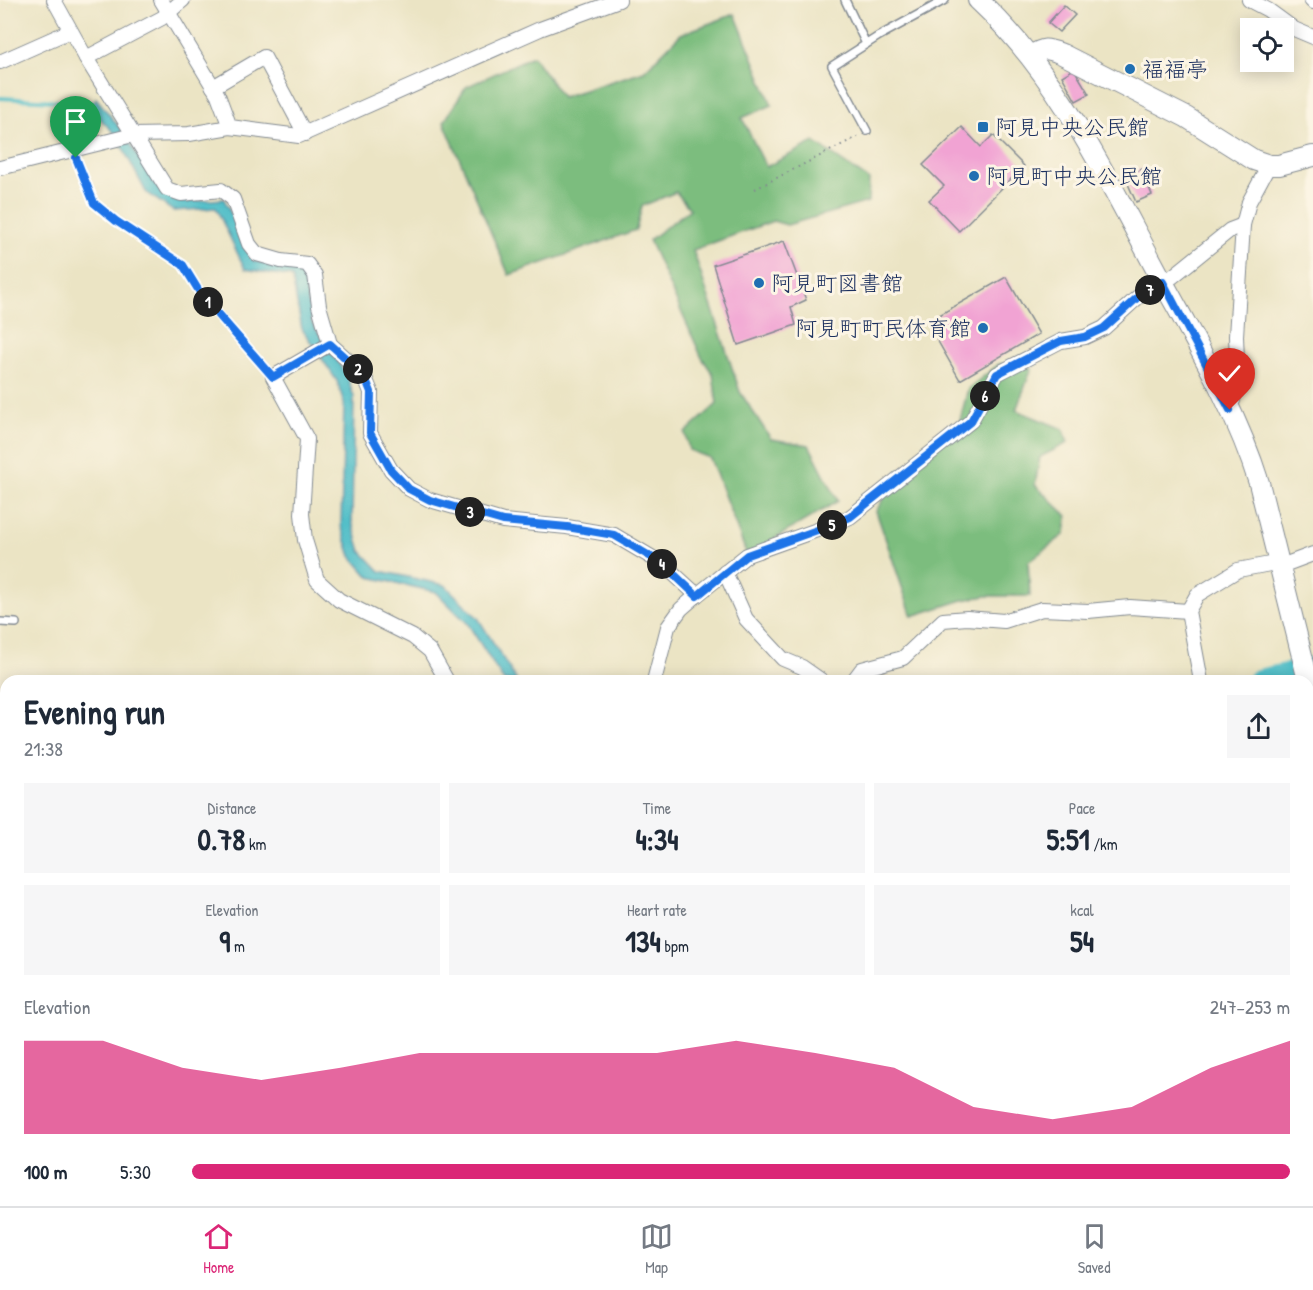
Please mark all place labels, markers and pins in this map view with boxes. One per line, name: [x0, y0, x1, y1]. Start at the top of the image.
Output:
place label: 福福亭: [1142, 54, 1208, 84]
marker: 福福亭: [1123, 62, 1137, 76]
pin: [50, 96, 101, 158]
place label: 阿見中央公民館: [995, 112, 1149, 142]
marker: 阿見中央公民館: [976, 120, 990, 134]
place label: 阿見町中央公民館: [986, 161, 1162, 191]
marker: 阿見町中央公民館: [967, 169, 981, 183]
place label: 阿見町図書館: [771, 268, 903, 298]
pin: 7: [1135, 275, 1165, 305]
marker: 阿見町図書館: [752, 276, 766, 290]
pin: 1: [193, 287, 223, 317]
place label: 阿見町町民体育館: [795, 313, 971, 343]
marker: 阿見町町民体育館: [976, 321, 990, 335]
pin: [1204, 348, 1255, 410]
pin: 2: [343, 354, 373, 384]
pin: 6: [970, 381, 1000, 411]
pin: 3: [455, 497, 485, 527]
pin: 5: [817, 510, 847, 540]
pin: 4: [647, 549, 677, 579]

